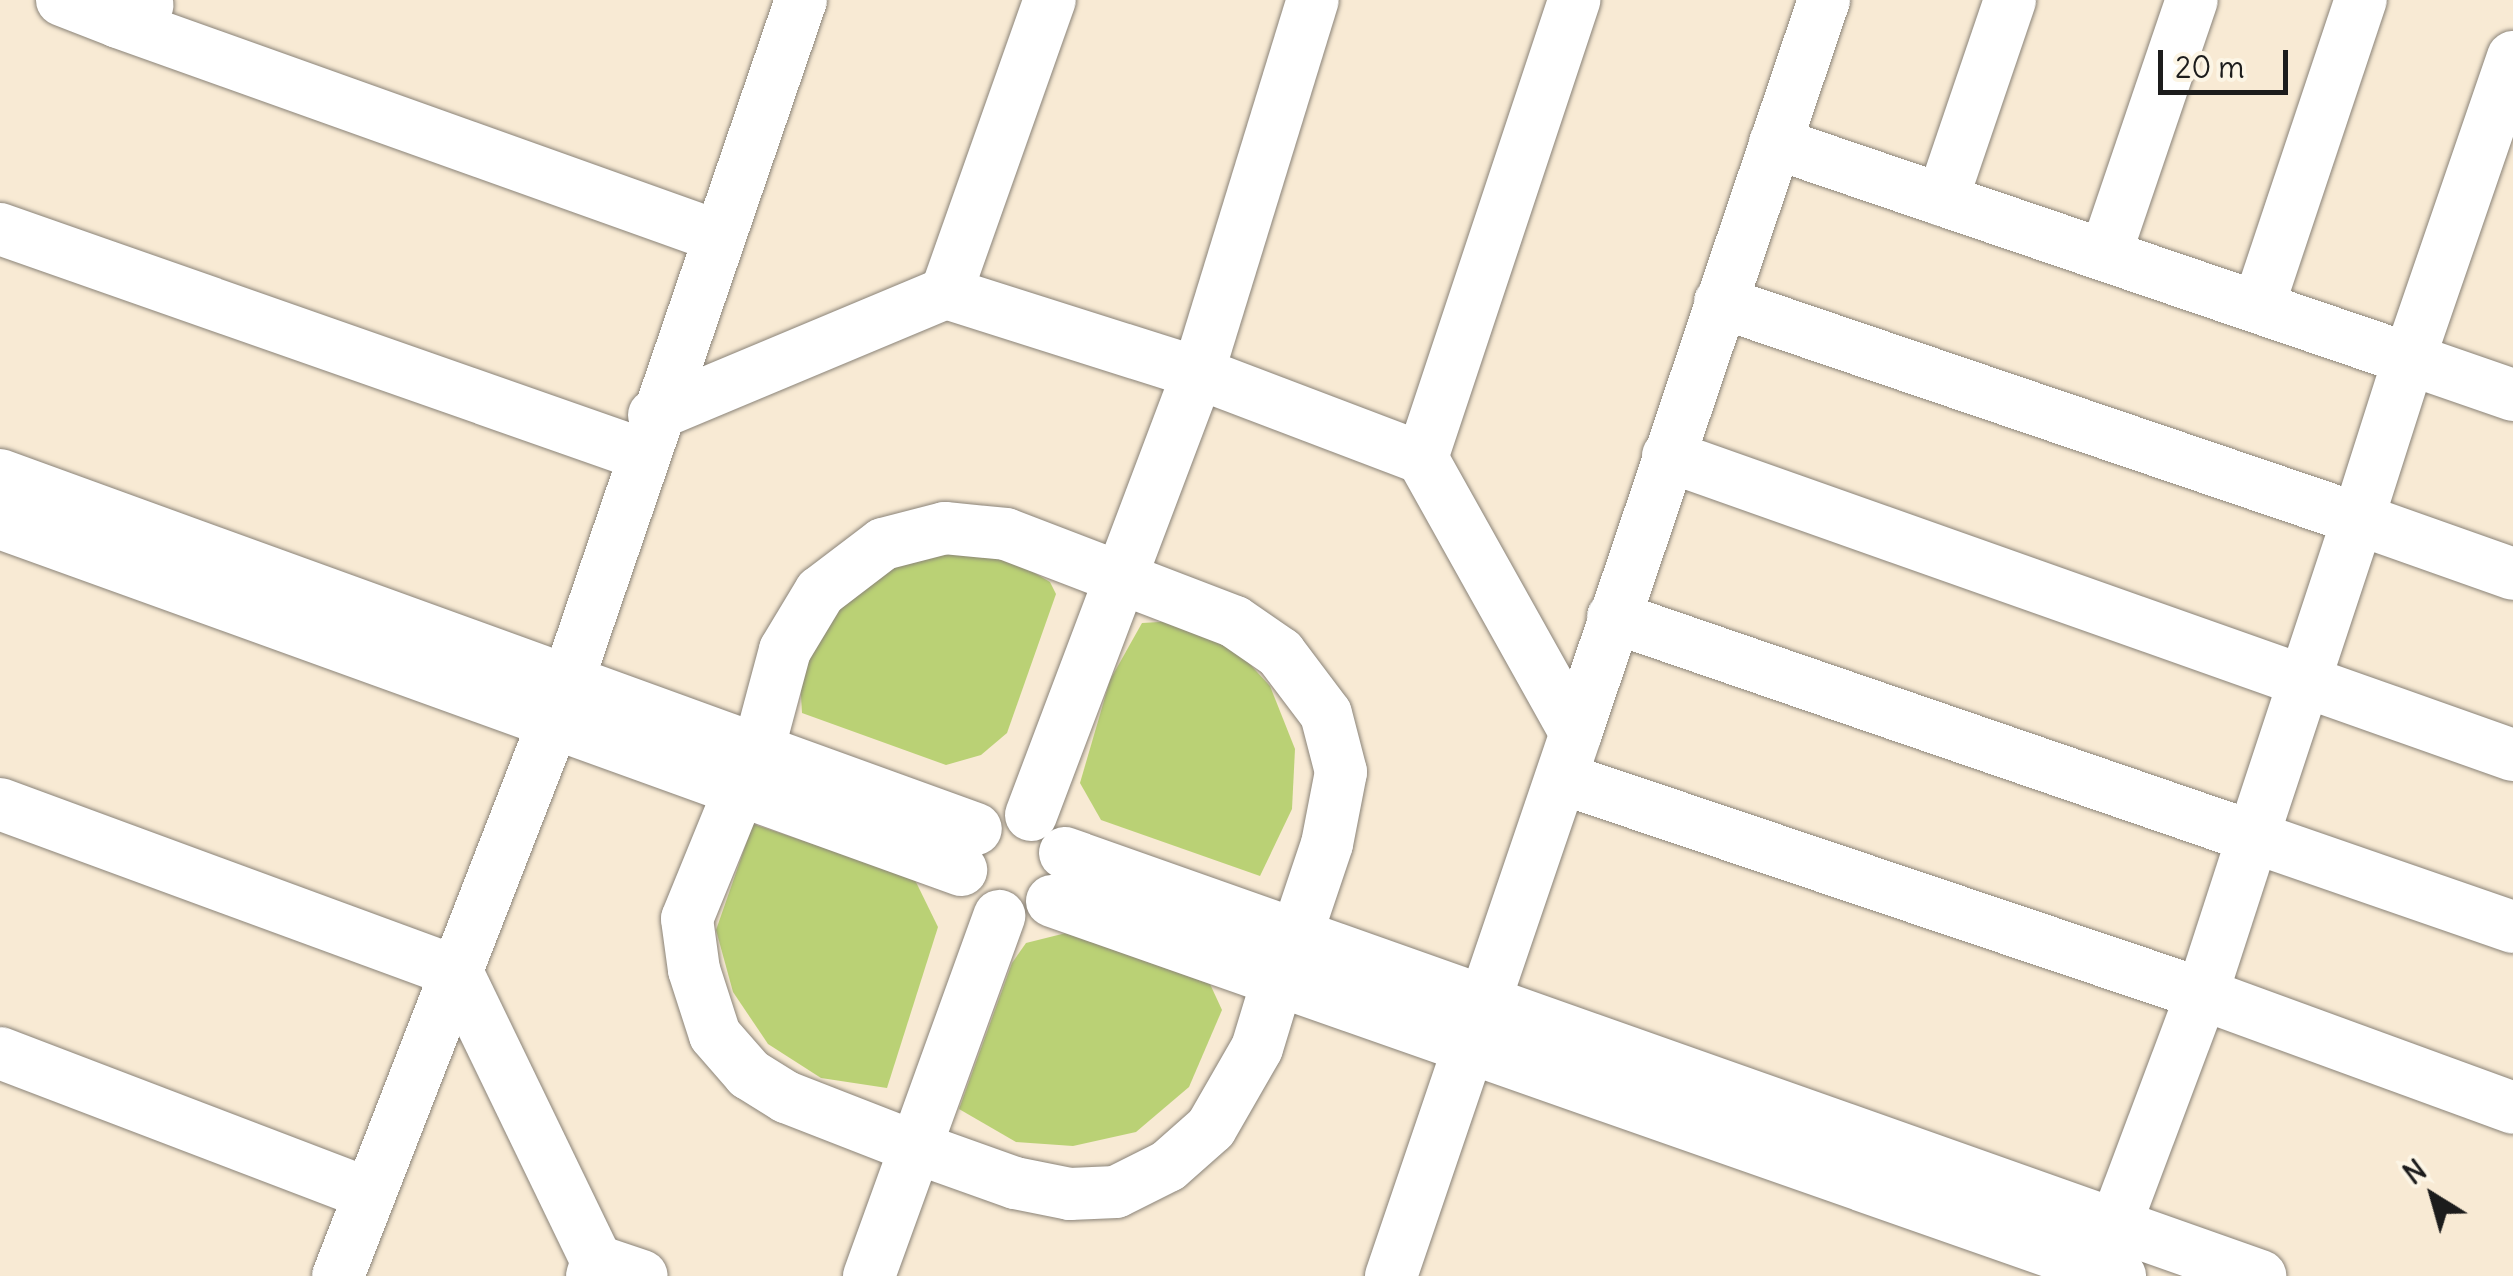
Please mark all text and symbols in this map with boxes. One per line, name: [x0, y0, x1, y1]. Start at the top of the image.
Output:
scale bar: [2163, 30, 2293, 92]
text: 20 m: [2175, 48, 2245, 86]
north arrow: [2383, 1146, 2483, 1246]
text: N: [2396, 1152, 2434, 1192]

